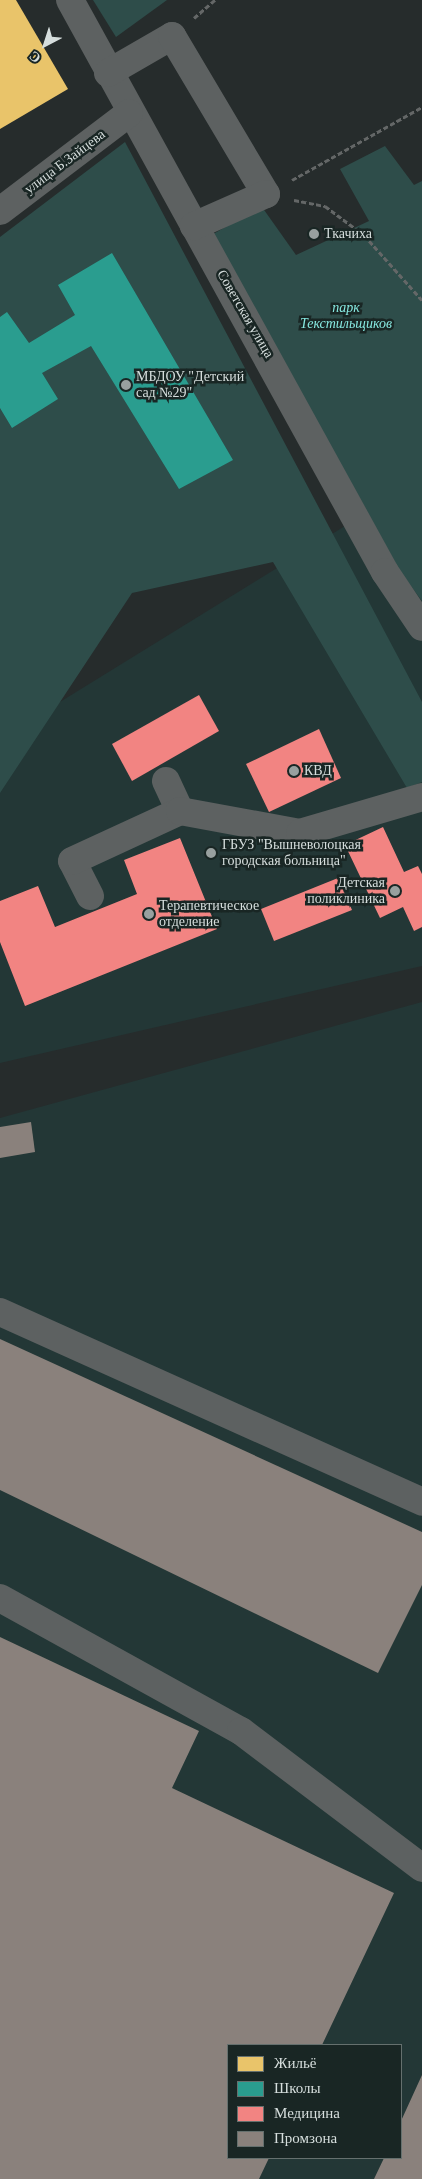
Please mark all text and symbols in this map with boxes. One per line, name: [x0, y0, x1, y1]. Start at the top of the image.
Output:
north arrow: [20, 20, 70, 70]
text: С: [26, 48, 44, 66]
street label: улица Б.Зайцева: [21, 126, 109, 198]
place label: Ткачиха: [324, 226, 372, 242]
marker: Ткачиха: [308, 228, 320, 240]
street label: Советская улица: [213, 267, 277, 361]
park label: парк Текстильщиков: [300, 300, 392, 332]
place label: МБДОУ "Детский сад №29": [136, 369, 244, 402]
marker: МБДОУ "Детский сад №29": [120, 379, 132, 391]
place label: КВД: [304, 763, 332, 779]
marker: КВД: [288, 765, 300, 777]
place label: ГБУЗ "Вышневолоцкая городская больница": [222, 837, 361, 870]
marker: ГБУЗ "Вышневолоцкая городская больница": [204, 846, 218, 860]
place label: Детская поликлиника: [307, 875, 385, 908]
marker: Детская поликлиника: [389, 885, 401, 897]
place label: Терапевтическое отделение: [159, 898, 259, 930]
marker: Терапевтическое отделение: [143, 908, 155, 920]
legend: [227, 2044, 402, 2159]
text: Жильё: [274, 2055, 316, 2071]
text: Школы: [274, 2080, 321, 2096]
text: Медицина: [274, 2105, 340, 2121]
text: Промзона: [274, 2130, 337, 2146]

